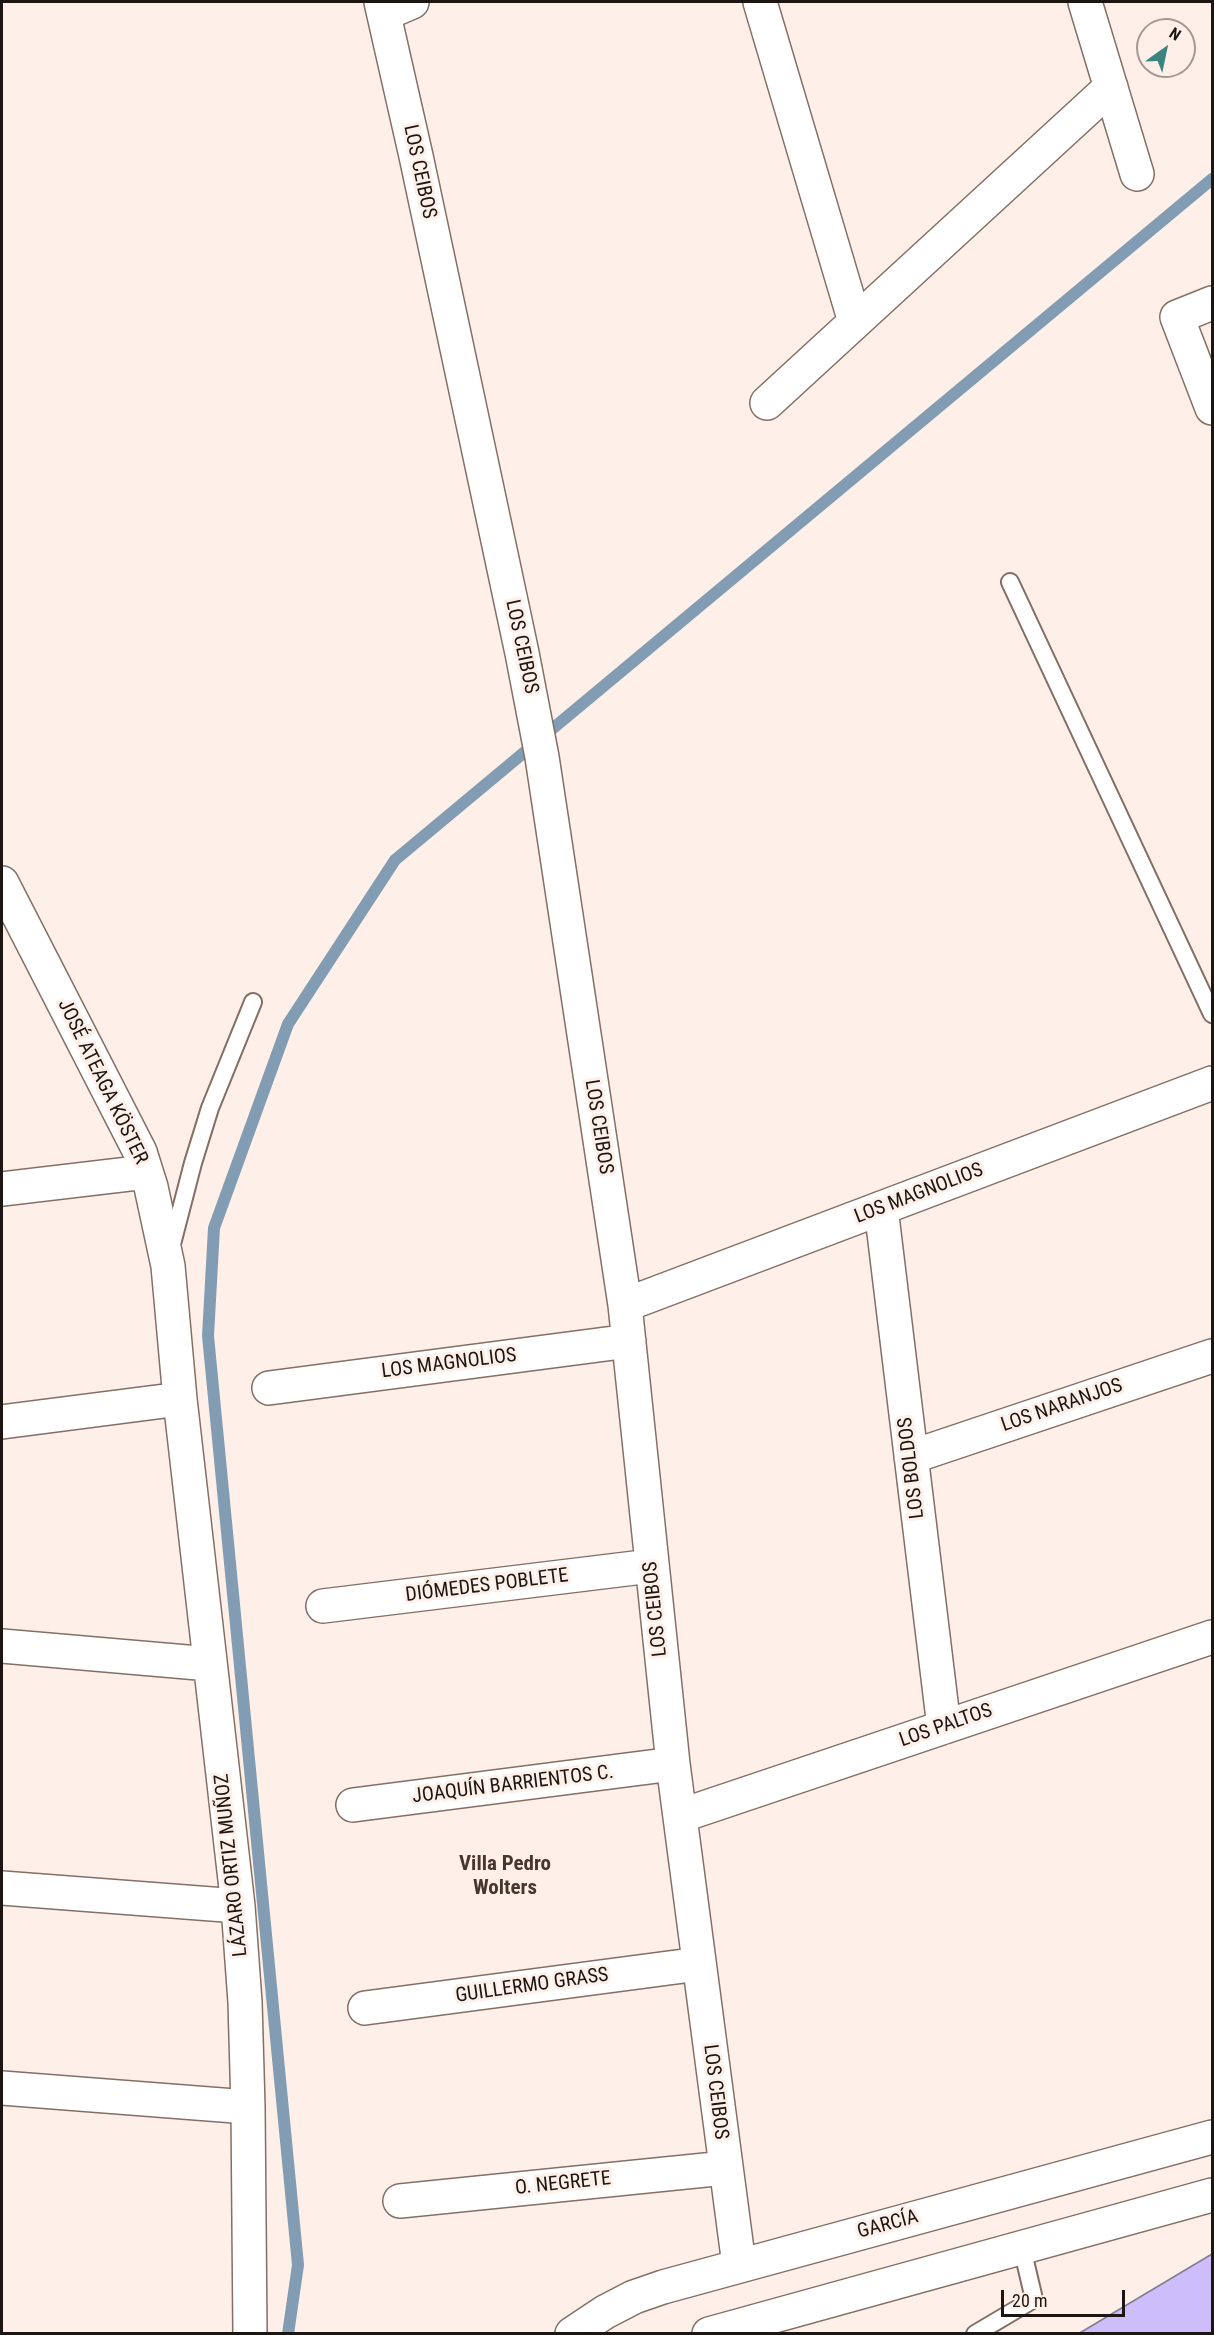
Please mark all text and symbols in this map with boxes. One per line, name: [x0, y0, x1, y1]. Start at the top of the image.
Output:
north arrow: [1136, 18, 1196, 78]
text: N: [1166, 24, 1184, 45]
street label: LOS CEIBOS: [397, 123, 441, 221]
street label: LOS CEIBOS: [499, 598, 543, 696]
street label: JOSÉ ATEAGA KÖSTER: [52, 996, 152, 1168]
street label: LOS CEIBOS: [579, 1078, 617, 1176]
street label: LOS MAGNOLIOS: [851, 1158, 987, 1230]
street label: LOS MAGNOLIOS: [380, 1344, 518, 1384]
street label: LOS NARANJOS: [998, 1374, 1126, 1438]
street label: LOS BOLDOS: [894, 1416, 930, 1520]
street label: LOS CEIBOS: [639, 1560, 673, 1658]
street label: DIÓMEDES POBLETE: [404, 1564, 570, 1608]
street label: LOS PALTOS: [896, 1699, 996, 1753]
street label: JOAQUÍN BARRIENTOS C.: [411, 1761, 615, 1809]
street label: LÁZARO ORTIZ MUÑOZ: [210, 1772, 254, 1958]
district label: Villa Pedro Wolters: [459, 1852, 551, 1902]
street label: GUILLERMO GRASS: [454, 1963, 610, 2009]
street label: LOS CEIBOS: [697, 2043, 733, 2141]
street label: O. NEGRETE: [514, 2167, 612, 2201]
street label: GARCÍA: [855, 2205, 921, 2245]
scale bar: [1004, 2278, 1128, 2316]
text: 20 m: [1012, 2290, 1047, 2311]

